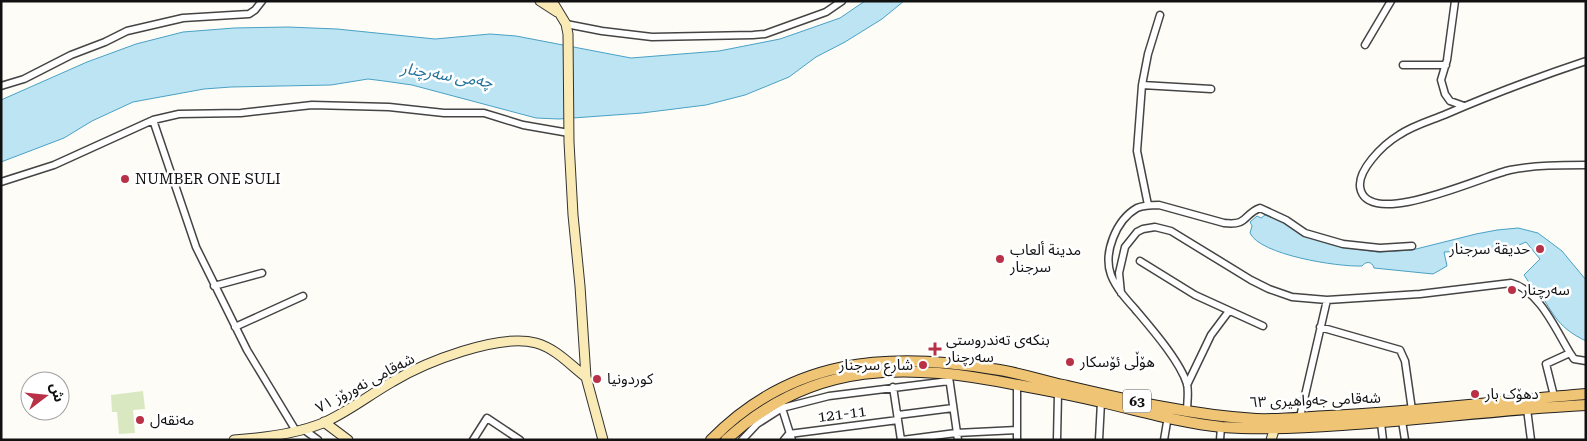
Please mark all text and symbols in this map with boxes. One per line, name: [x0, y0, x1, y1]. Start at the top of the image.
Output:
water label: چەمی سەرچنار: [398, 58, 495, 93]
place label: NUMBER ONE SULI: [135, 170, 281, 188]
marker: NUMBER ONE SULI: [119, 173, 131, 185]
place label: حديقة سرجنار: [1448, 240, 1530, 258]
place label: مدينة ألعاب سرجنار: [1009, 241, 1081, 276]
marker: حديقة سرجنار: [1534, 243, 1546, 255]
marker: مدينة ألعاب سرجنار: [994, 253, 1006, 265]
place label: سەرچنار: [1521, 281, 1570, 300]
marker: سەرچنار: [1506, 284, 1518, 296]
place label: بنکەی تەندروستی سەرچنار: [945, 331, 1050, 367]
marker: بنکەی تەندروستی سەرچنار: [928, 342, 942, 356]
street label: شەقامی نەورۆز ٧١: [312, 349, 418, 417]
place label: هۆڵی ئۆسکار: [1079, 351, 1155, 371]
place label: شارع سرجنار: [838, 356, 913, 377]
marker: هۆڵی ئۆسکار: [1064, 356, 1076, 368]
marker: شارع سرجنار: [917, 359, 929, 371]
place label: كوردونيا: [607, 370, 654, 388]
north arrow: [20, 371, 70, 421]
marker: كوردونيا: [591, 373, 603, 385]
text: ش: [47, 381, 68, 404]
place label: دهۆک بار: [1484, 385, 1539, 403]
marker: دهۆک بار: [1469, 388, 1481, 400]
street label: شەقامی جەواهیری ٦٣: [1249, 389, 1381, 411]
road number: 63: [1123, 390, 1151, 412]
street label: 121-11: [817, 402, 867, 426]
place label: مەنقەل: [150, 411, 194, 429]
marker: مەنقەل: [134, 414, 146, 426]

